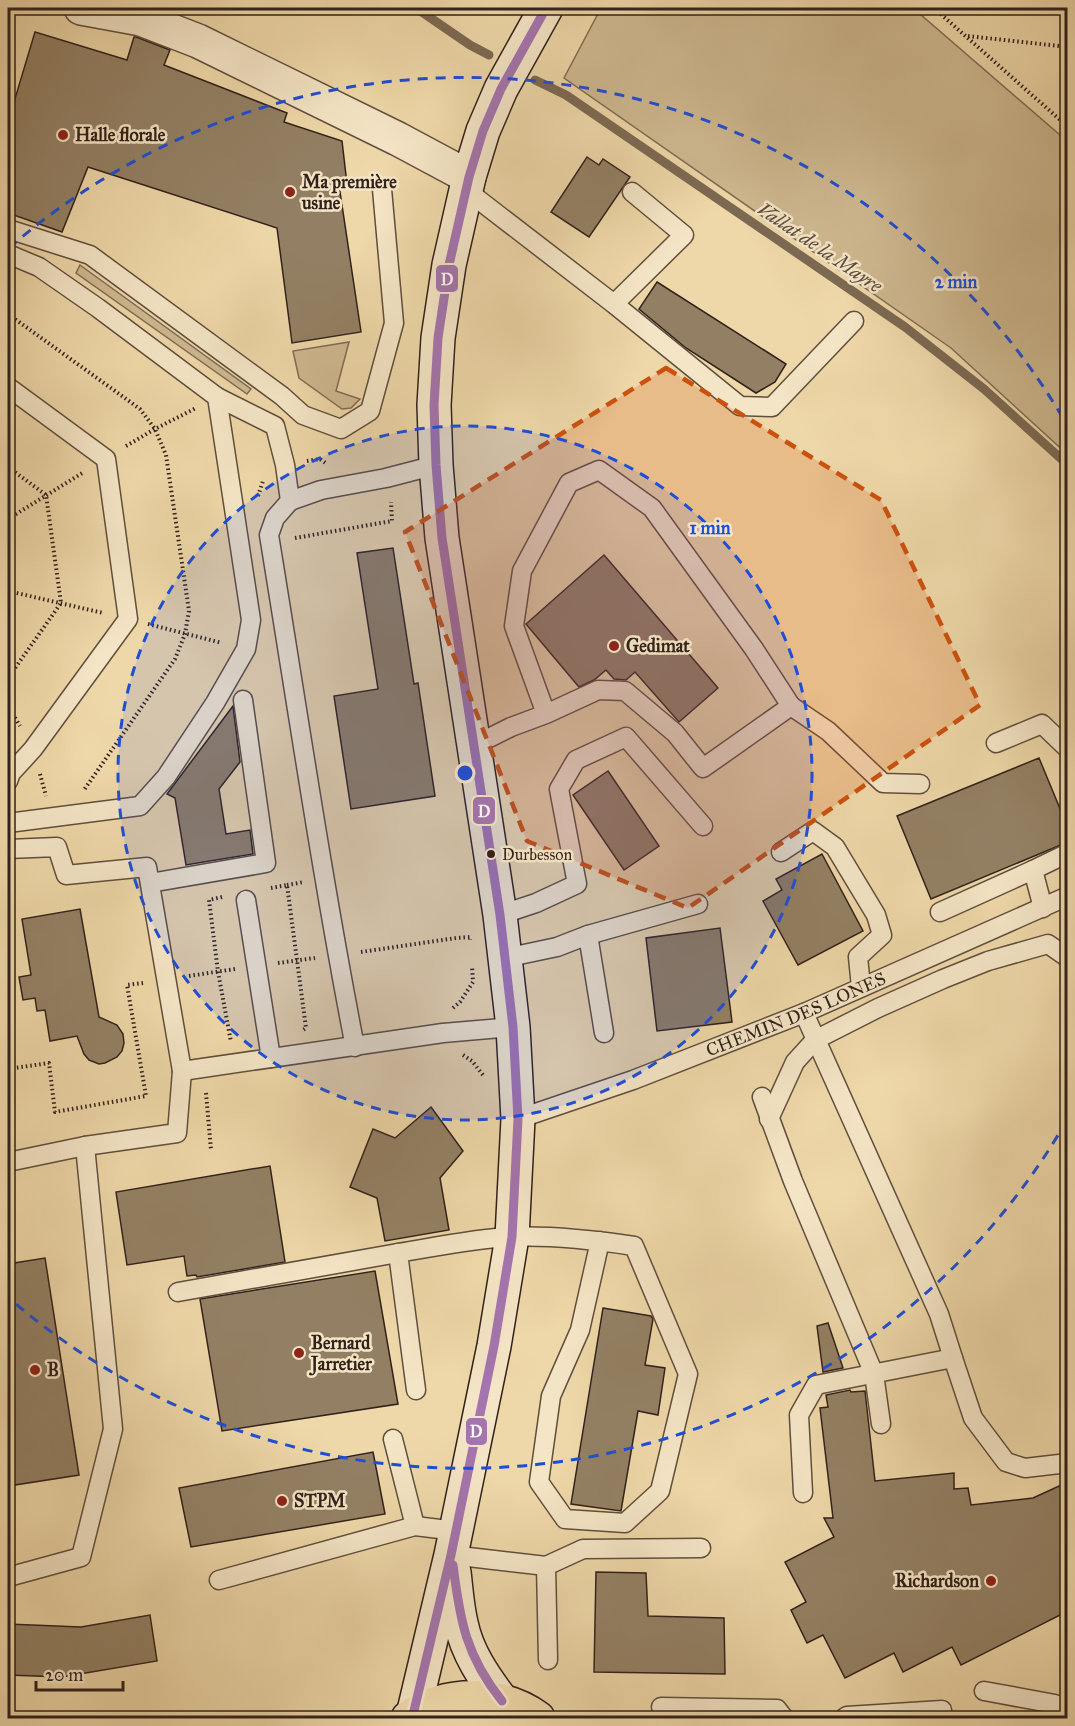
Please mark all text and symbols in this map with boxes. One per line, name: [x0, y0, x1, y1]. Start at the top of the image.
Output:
place label: Halle florale: [75, 124, 166, 146]
marker: Halle florale: [56, 128, 70, 142]
place label: Ma première usine: [301, 171, 397, 214]
marker: Ma première usine: [283, 185, 297, 199]
water label: Vallat de la Mayre: [753, 197, 887, 298]
line badge: D: [435, 264, 459, 293]
text: D: [441, 270, 454, 289]
text: 2 min: [935, 271, 978, 293]
text: 1 min: [690, 517, 731, 539]
place label: Gedimat: [626, 635, 690, 657]
marker: Gedimat: [607, 639, 621, 653]
centre of rings: [455, 763, 475, 783]
line badge: D: [472, 796, 496, 825]
text: D: [478, 802, 491, 821]
place label: Durbesson: [502, 845, 572, 864]
marker: Durbesson: [485, 848, 497, 860]
street label: CHEMIN DES LONES: [703, 967, 889, 1061]
place label: Bernard Jarretier: [309, 1332, 373, 1376]
marker: Bernard Jarretier: [292, 1346, 306, 1360]
place label: B: [47, 1359, 59, 1381]
marker: B: [28, 1363, 42, 1377]
line badge: D: [465, 1417, 488, 1446]
text: D: [470, 1422, 483, 1441]
place label: STPM: [294, 1490, 346, 1512]
marker: STPM: [275, 1494, 289, 1508]
place label: Richardson: [895, 1570, 979, 1592]
marker: Richardson: [984, 1574, 998, 1588]
scale bar: [36, 1654, 123, 1692]
text: 20 m: [45, 1664, 83, 1686]

